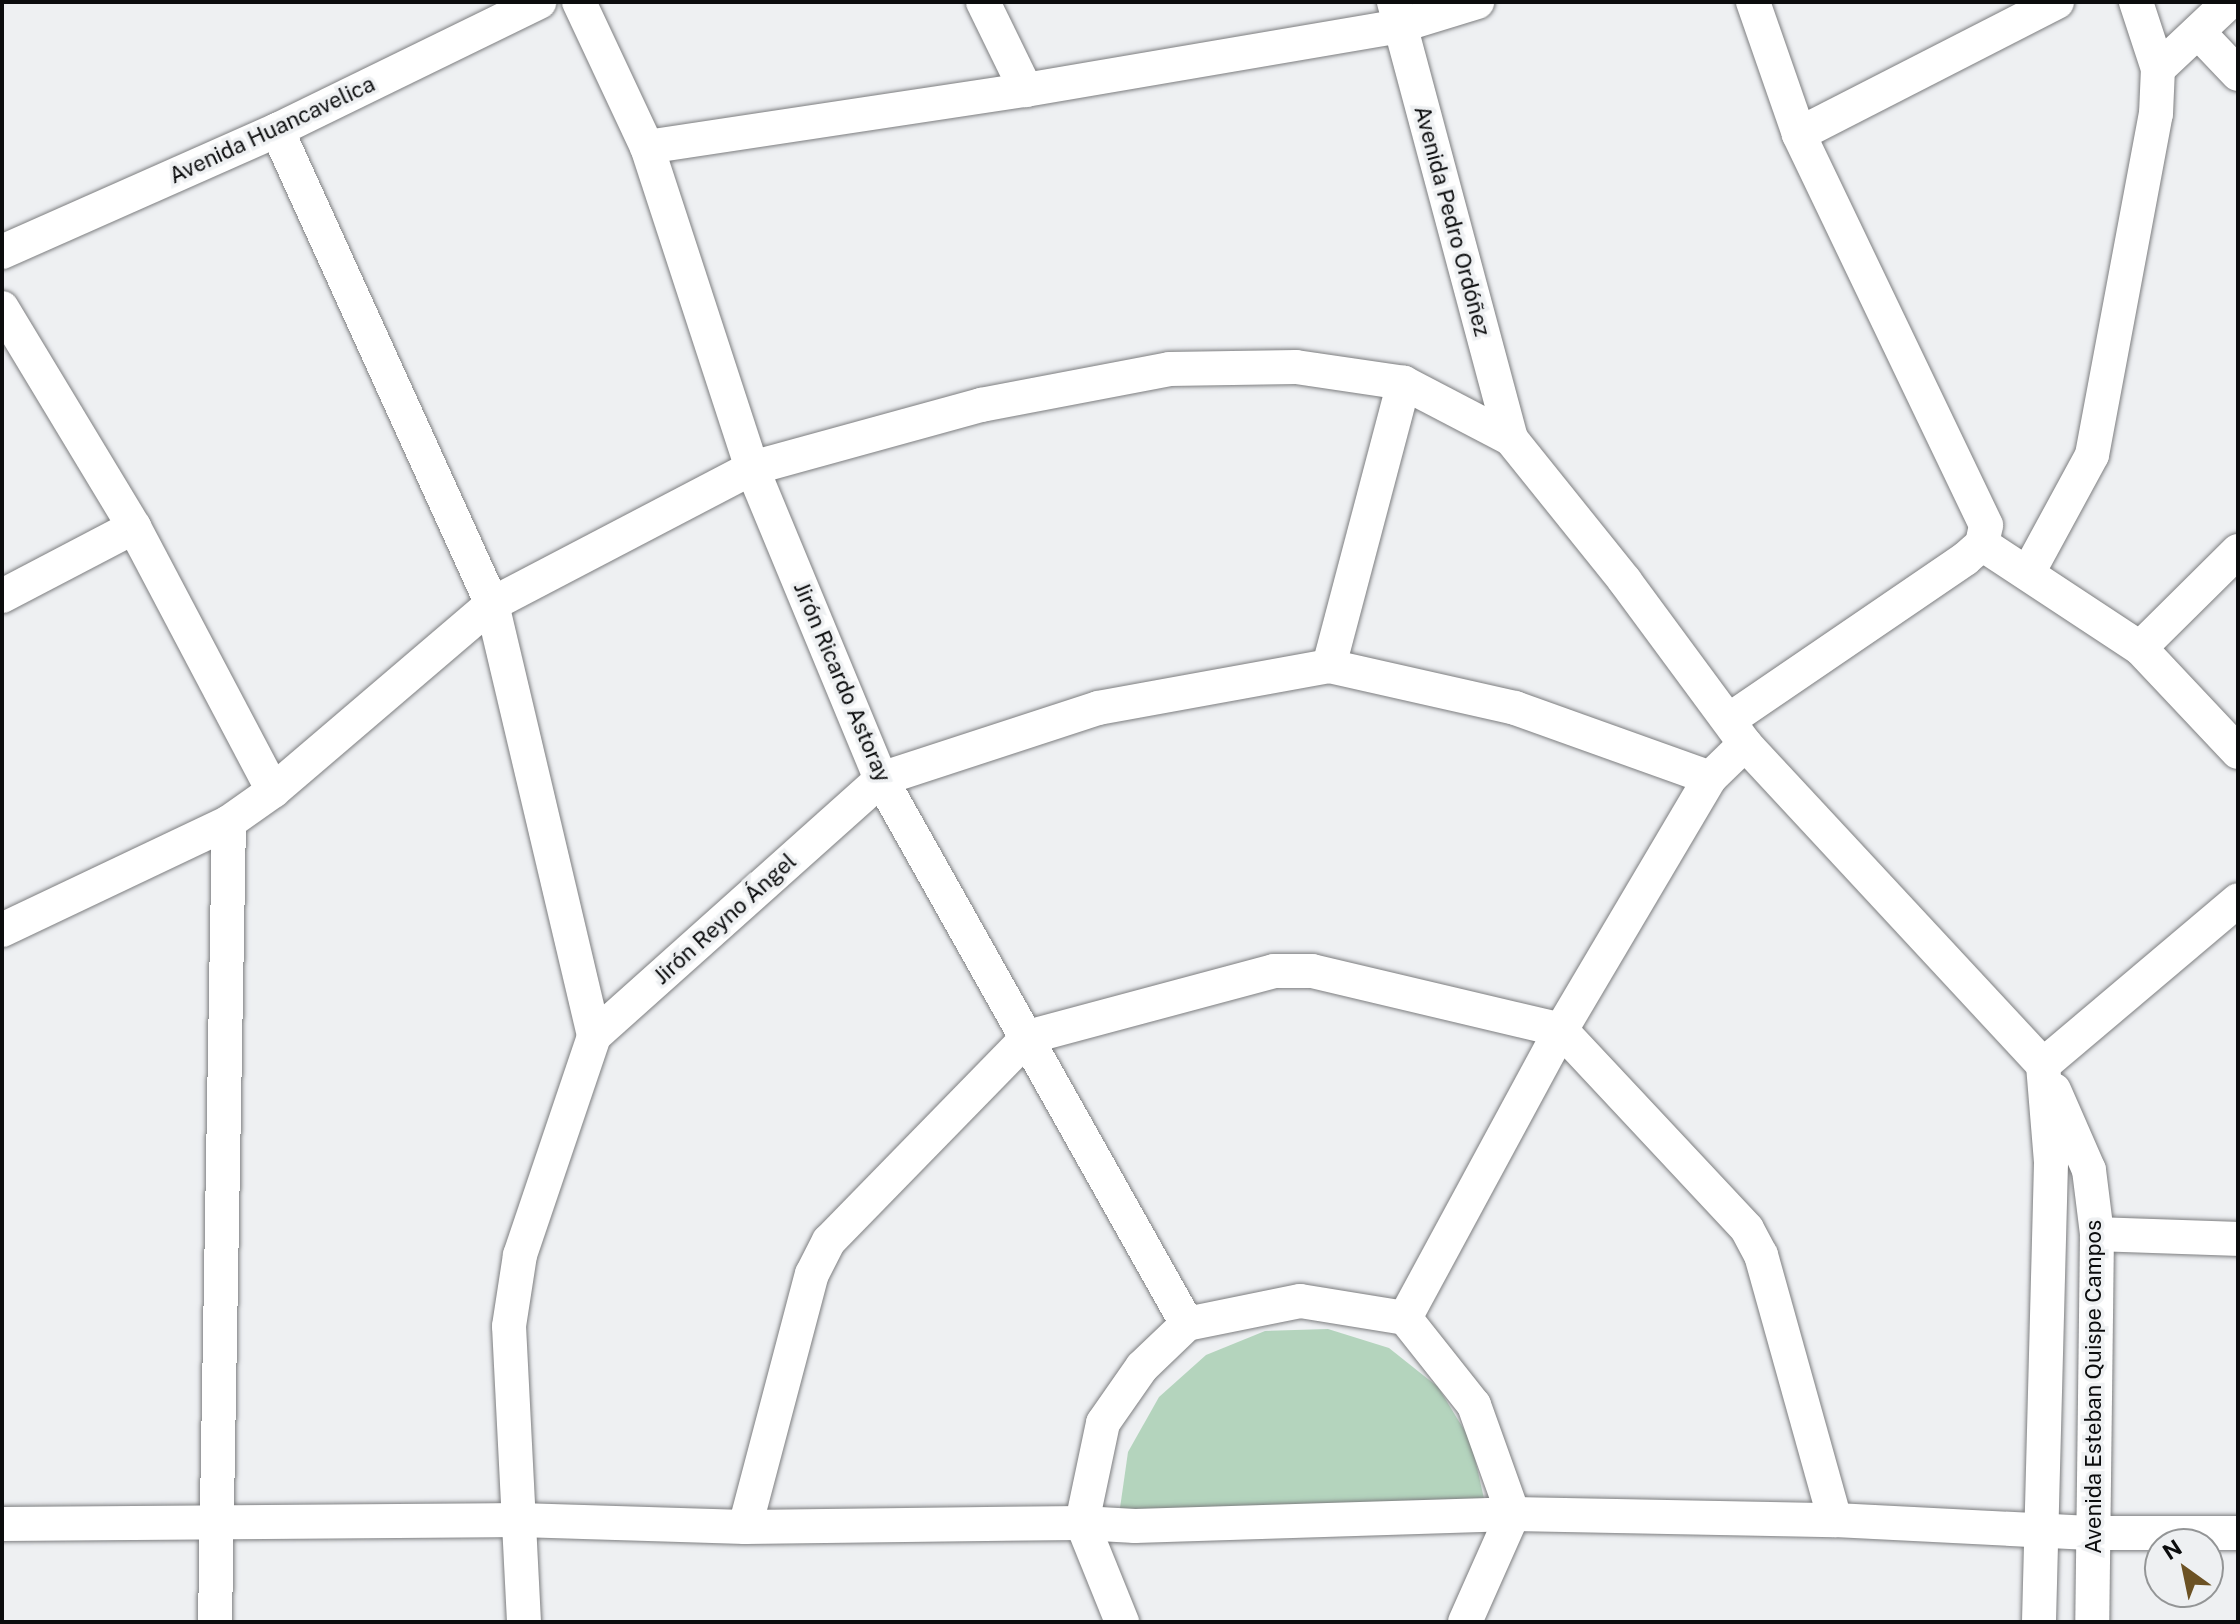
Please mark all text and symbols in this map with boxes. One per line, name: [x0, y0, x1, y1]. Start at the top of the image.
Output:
street label: Avenida Huancavelica: [165, 71, 379, 189]
street label: Avenida Pedro Ordóñez: [1409, 103, 1495, 339]
street label: Jirón Ricardo Astoray: [788, 578, 896, 786]
street label: Jirón Reyno Ángel: [648, 848, 802, 990]
street label: Avenida Esteban Quispe Campos: [2081, 1220, 2107, 1554]
north arrow: [2144, 1528, 2224, 1608]
text: N: [2158, 1534, 2186, 1565]

